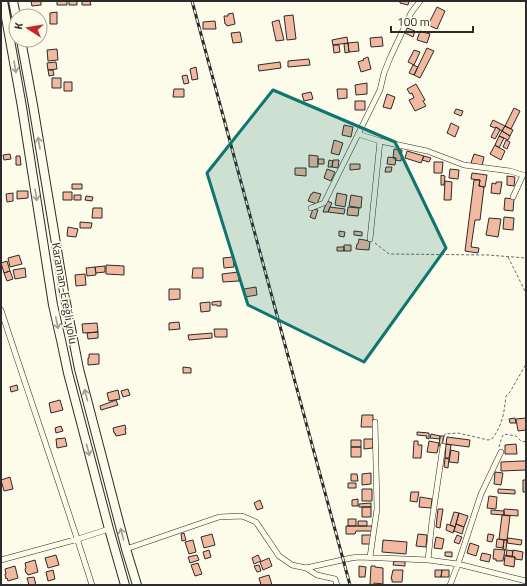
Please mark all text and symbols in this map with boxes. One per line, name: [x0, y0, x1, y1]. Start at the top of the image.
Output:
north arrow: [8, 8, 48, 48]
scale bar: [391, 8, 473, 34]
text: 100 m: [397, 12, 430, 31]
text: K: [10, 21, 27, 31]
one-way arrow: [11, 60, 19, 73]
one-way arrow: [35, 137, 43, 150]
one-way arrow: [32, 188, 40, 201]
street label: Karaman-Ereğli yolu: [47, 241, 83, 345]
one-way arrow: [54, 316, 62, 329]
one-way arrow: [81, 389, 89, 402]
one-way arrow: [85, 443, 92, 456]
one-way arrow: [118, 528, 125, 541]

